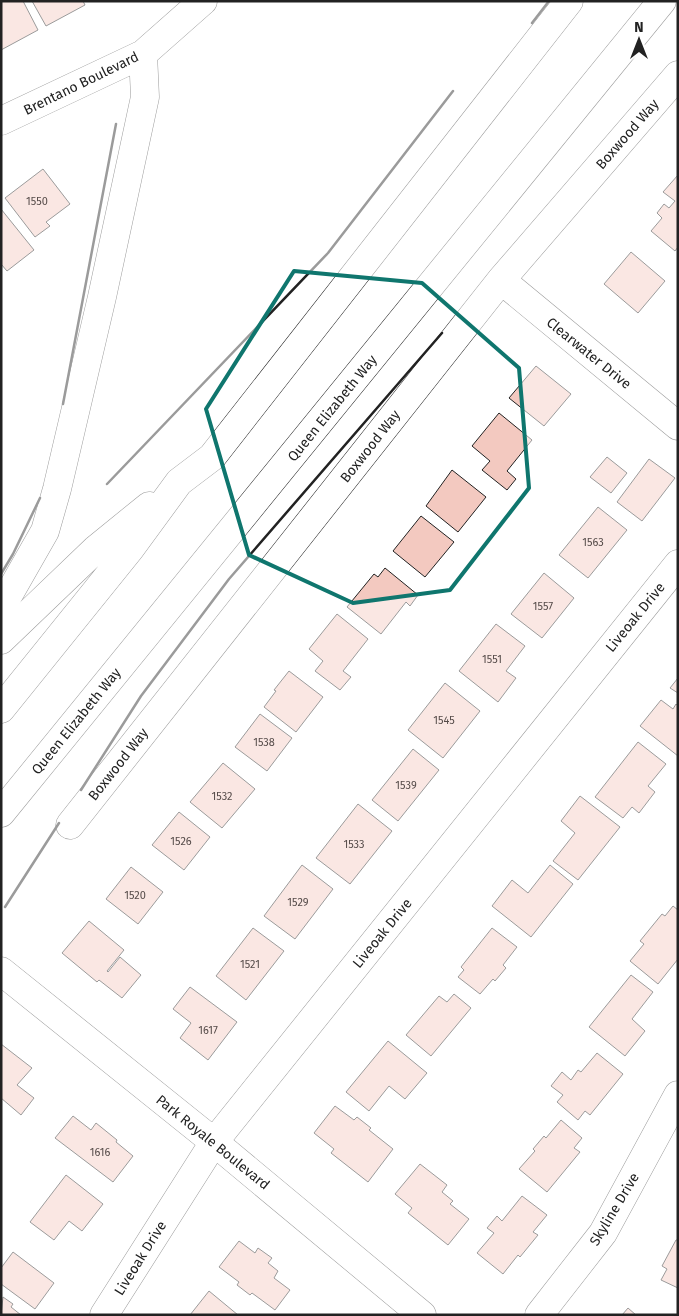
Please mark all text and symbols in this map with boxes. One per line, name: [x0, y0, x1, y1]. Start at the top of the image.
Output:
north arrow: [614, 15, 664, 65]
text: N: [634, 19, 644, 36]
street label: Brentano Boulevard: [21, 48, 142, 119]
street label: Boxwood Way: [592, 96, 662, 173]
house number: 1550: [26, 195, 48, 208]
street label: Clearwater Drive: [543, 314, 635, 393]
street label: Queen Elizabeth Way: [284, 351, 381, 465]
street label: Boxwood Way: [337, 407, 404, 486]
house number: 1563: [582, 536, 604, 549]
street label: Liveoak Drive: [602, 579, 669, 656]
house number: 1557: [533, 600, 553, 613]
house number: 1551: [482, 653, 502, 666]
street label: Queen Elizabeth Way: [28, 664, 125, 778]
house number: 1545: [433, 714, 455, 727]
street label: Boxwood Way: [85, 725, 152, 804]
house number: 1538: [253, 736, 275, 749]
house number: 1539: [395, 779, 417, 792]
house number: 1532: [211, 790, 233, 803]
house number: 1526: [170, 835, 192, 848]
house number: 1533: [343, 838, 365, 851]
house number: 1520: [124, 889, 146, 902]
street label: Liveoak Drive: [349, 895, 416, 972]
house number: 1529: [287, 896, 309, 909]
house number: 1521: [240, 958, 260, 971]
house number: 1617: [198, 1024, 218, 1037]
street label: Park Royale Boulevard: [152, 1091, 273, 1193]
house number: 1616: [90, 1146, 110, 1159]
street label: Skyline Drive: [586, 1170, 643, 1249]
street label: Liveoak Drive: [111, 1218, 170, 1299]

